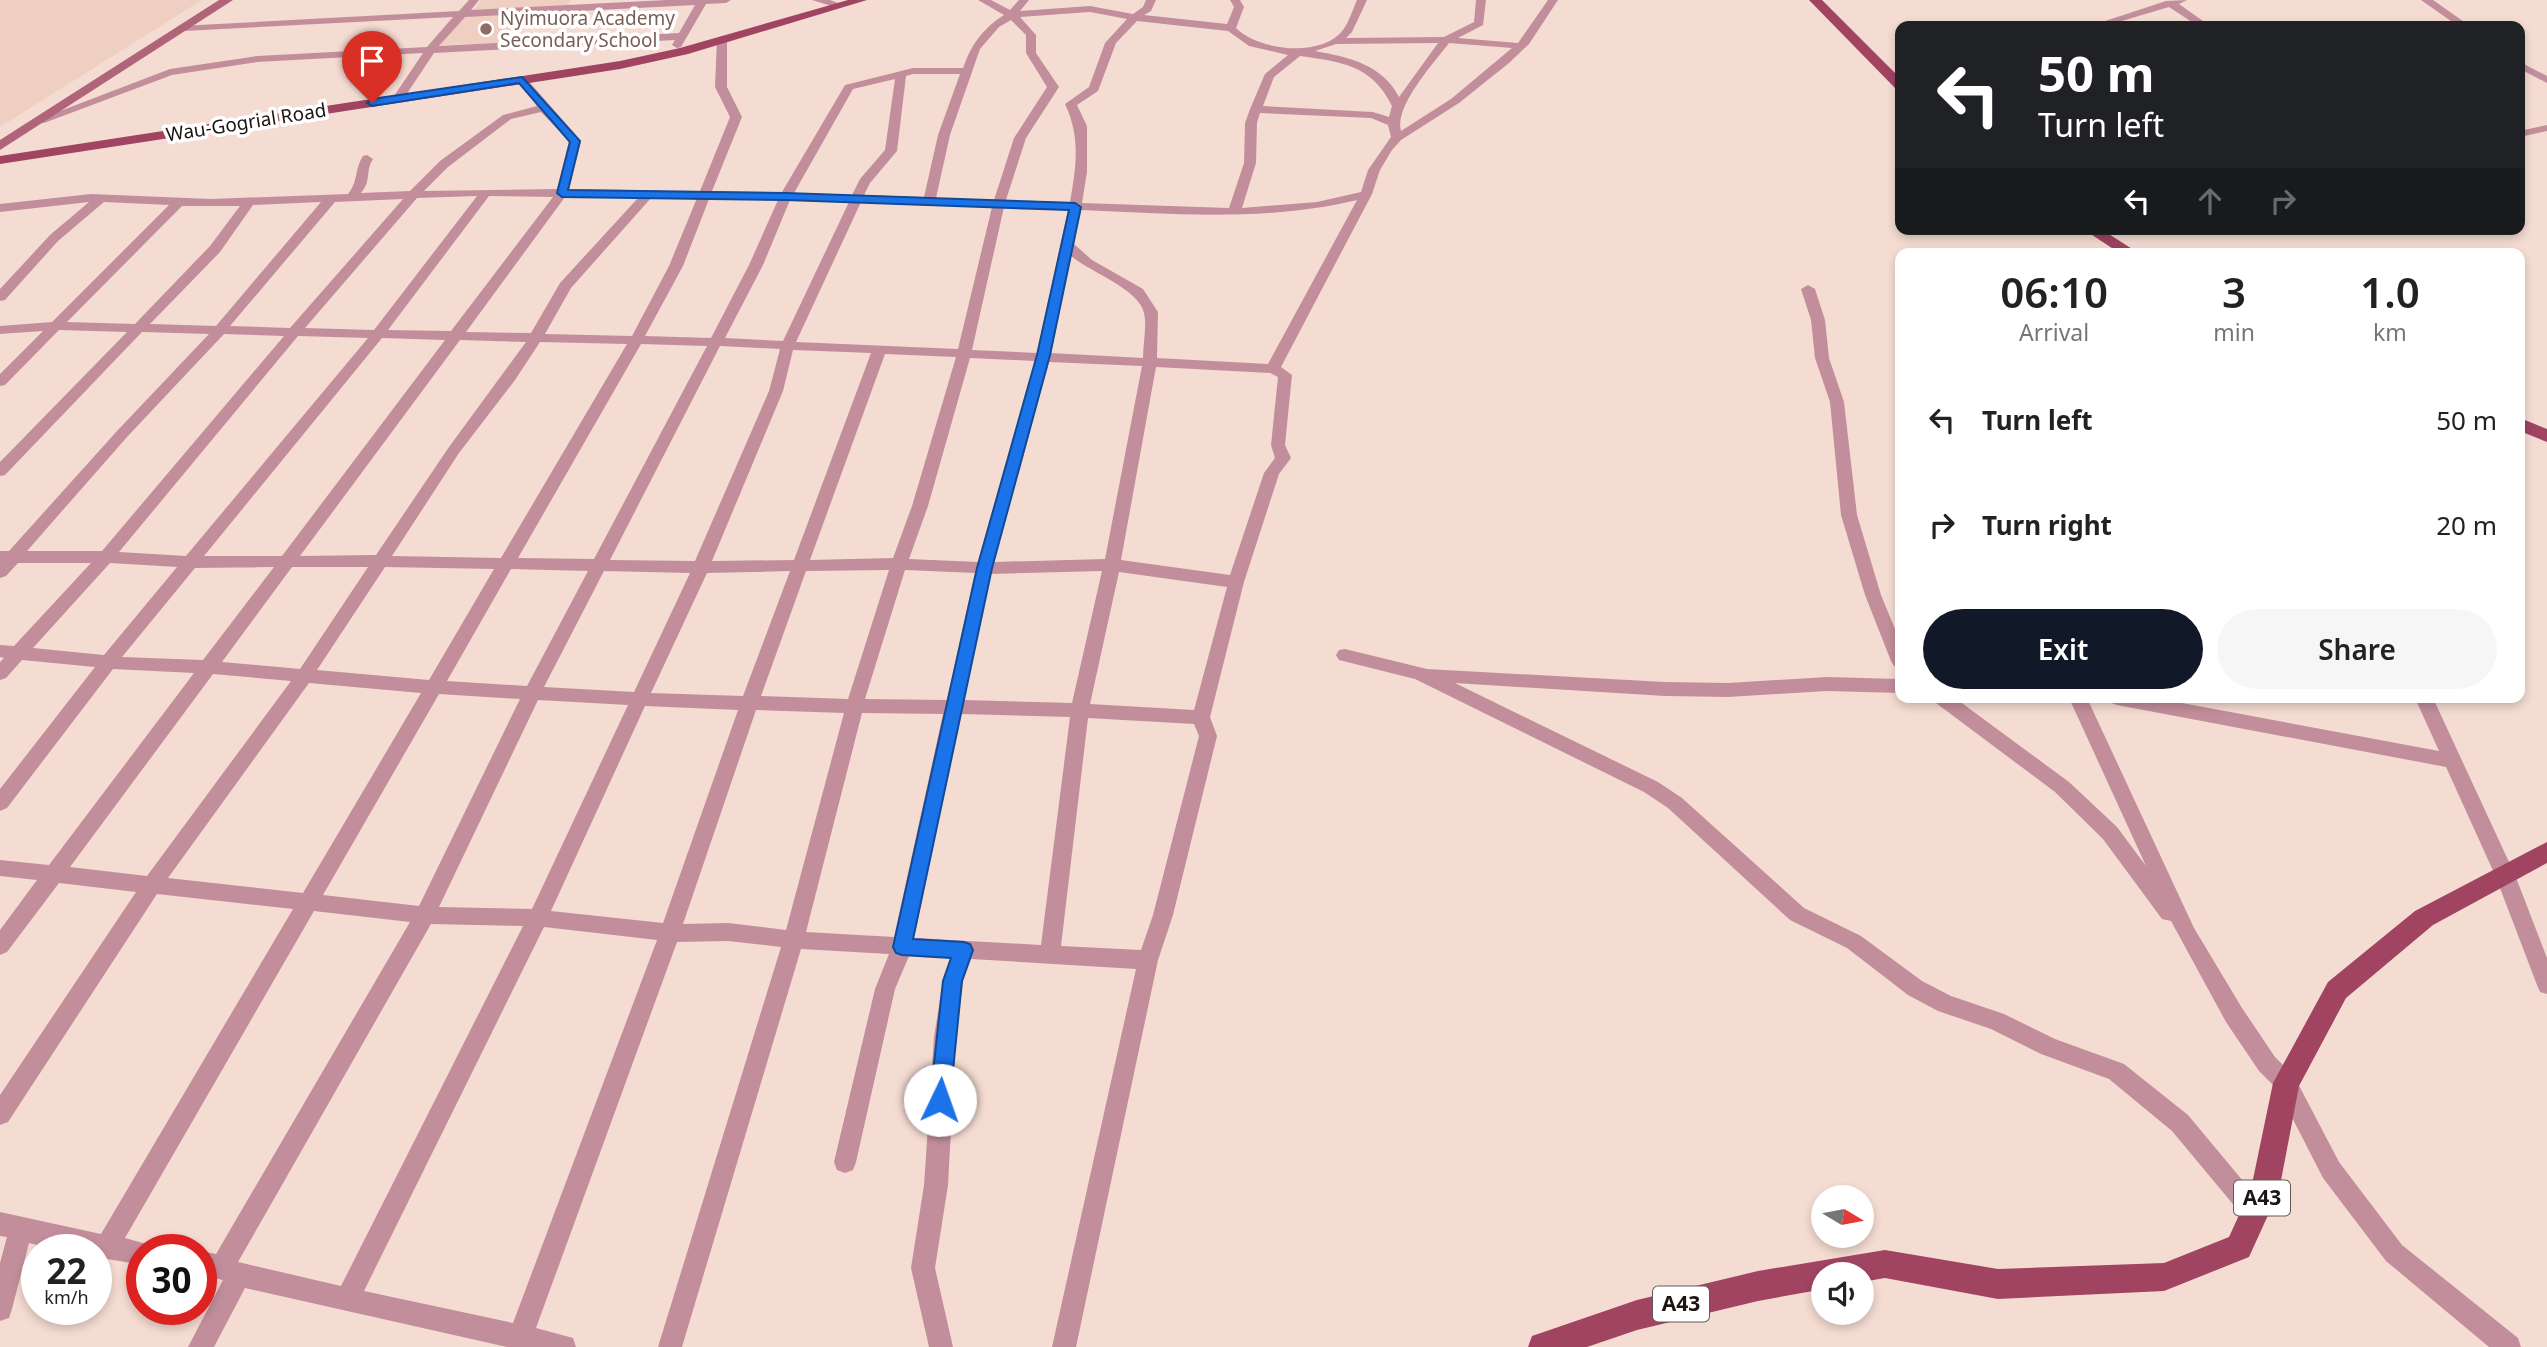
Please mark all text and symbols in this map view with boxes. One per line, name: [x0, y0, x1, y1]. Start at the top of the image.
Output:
place label: Nyimuora Academy Secondary School: [500, 5, 675, 53]
marker: Nyimuora Academy Secondary School: [478, 21, 494, 37]
pin: [342, 31, 402, 103]
text: 50 m: [2038, 40, 2155, 106]
icon: arrive: [353, 42, 391, 80]
icon: left: [1923, 49, 2014, 140]
street label: Wau-Gogrial Road: [164, 97, 328, 147]
text: Turn left: [2038, 103, 2164, 146]
icon: left: [2118, 182, 2156, 220]
icon: ahead: [2191, 182, 2229, 220]
icon: right: [2264, 182, 2302, 220]
text: 06:10: [2000, 263, 2108, 320]
text: 3: [2222, 263, 2246, 320]
text: 1.0: [2360, 263, 2420, 320]
text: Arrival: [2019, 316, 2089, 348]
text: min: [2213, 316, 2255, 348]
text: km: [2373, 316, 2407, 348]
icon: left: [1923, 401, 1961, 439]
text: Turn left: [1982, 402, 2093, 438]
text: 50 m: [2436, 402, 2497, 438]
icon: right: [1923, 506, 1961, 544]
text: Turn right: [1982, 507, 2112, 543]
text: 20 m: [2436, 507, 2497, 543]
button: Exit: [1923, 609, 2203, 689]
button: Share: [2217, 609, 2497, 689]
position arrow: [903, 1063, 977, 1137]
road number: A43: [2234, 1180, 2290, 1216]
north arrow: [1811, 1185, 1874, 1248]
map controls: [1811, 1185, 1874, 1325]
speed limit sign: 30: [126, 1234, 217, 1325]
text: 22: [46, 1247, 87, 1294]
button: sound: [1811, 1262, 1874, 1325]
text: km/h: [44, 1285, 89, 1309]
road number: A43: [1653, 1286, 1709, 1322]

